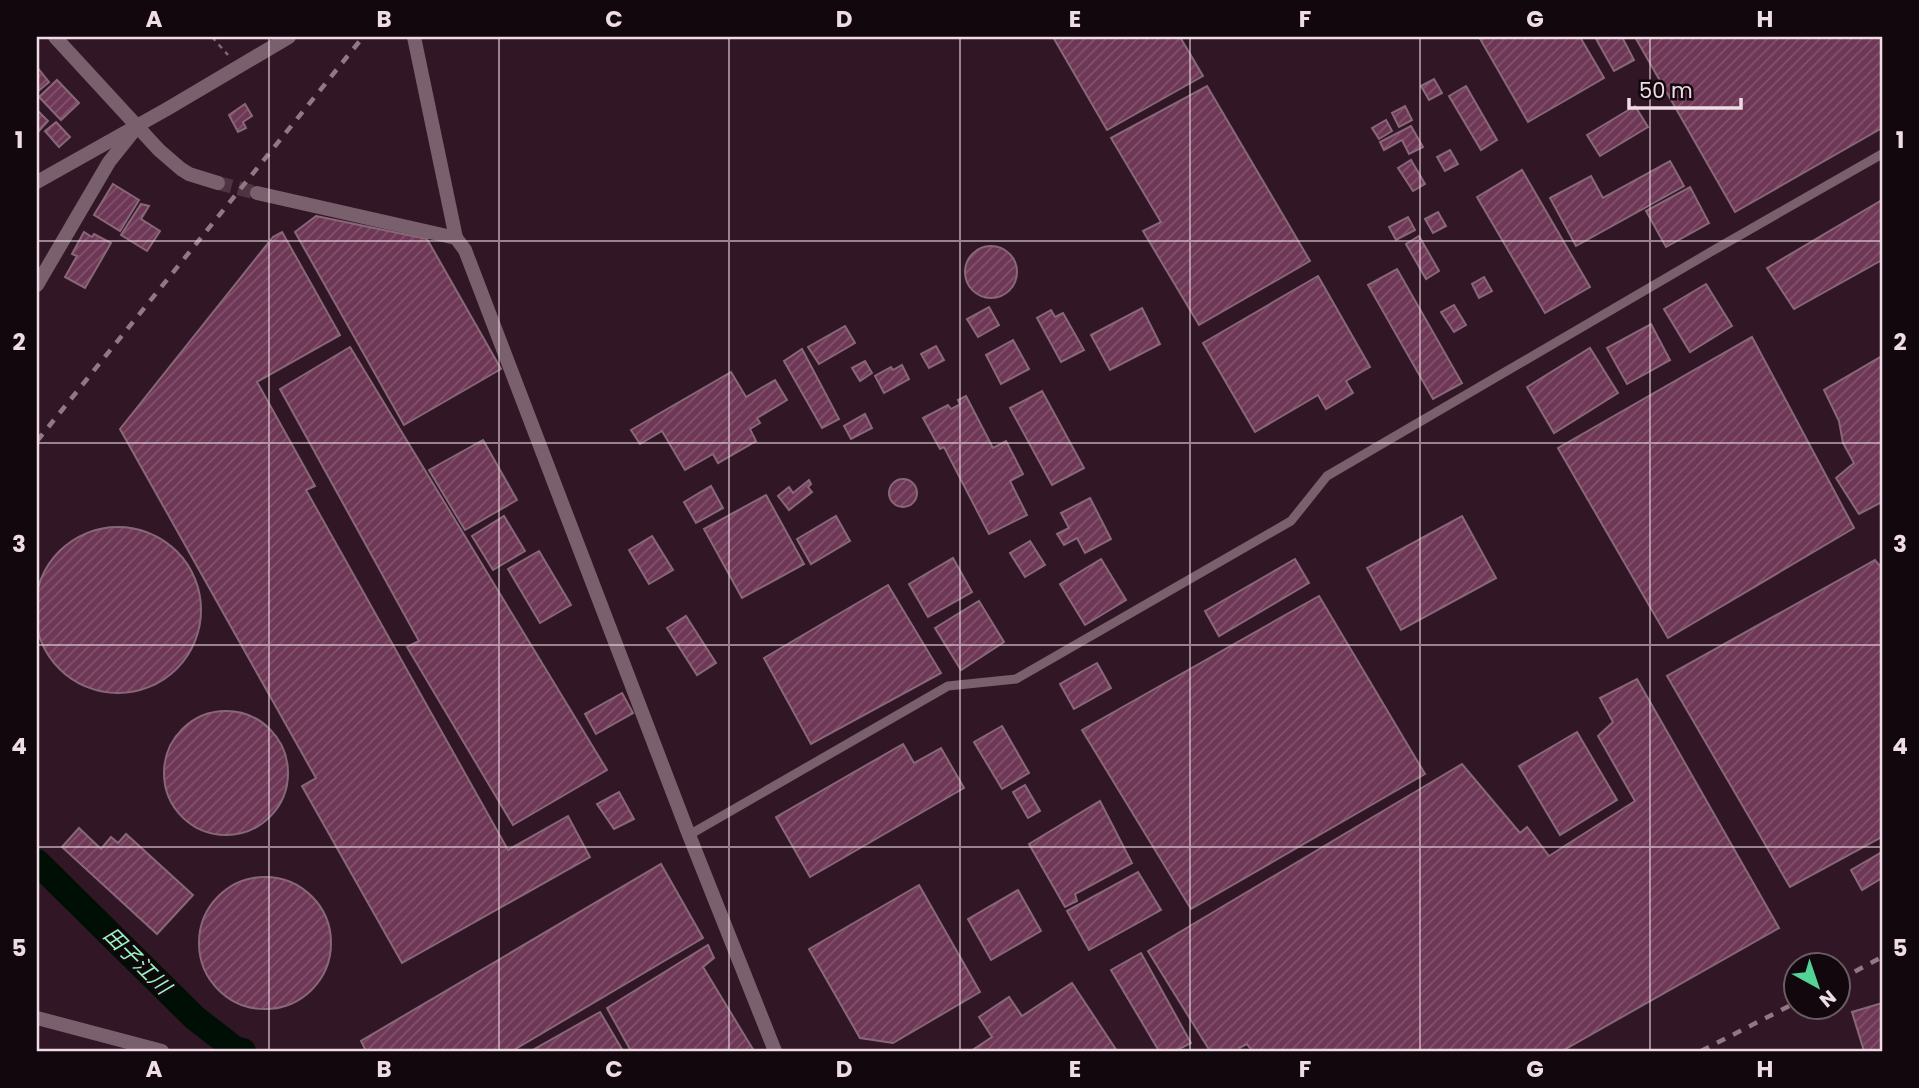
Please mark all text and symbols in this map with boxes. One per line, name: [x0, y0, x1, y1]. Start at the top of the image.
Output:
text: A: [146, 3, 163, 35]
text: B: [376, 3, 392, 35]
text: C: [605, 3, 623, 35]
text: D: [836, 3, 852, 35]
text: E: [1069, 3, 1081, 35]
text: F: [1299, 3, 1311, 35]
text: G: [1526, 3, 1544, 35]
text: H: [1757, 3, 1773, 35]
scale bar: [1629, 66, 1741, 110]
text: 50 m: [1639, 76, 1693, 105]
text: 1: [15, 124, 23, 156]
text: 1: [1896, 124, 1904, 156]
text: 2: [12, 326, 26, 358]
text: 2: [1893, 326, 1907, 358]
text: 3: [12, 528, 26, 560]
text: 3: [1893, 528, 1907, 560]
text: 4: [11, 730, 27, 762]
text: 4: [1892, 730, 1908, 762]
water label: 田子江川: [97, 921, 179, 1002]
text: 5: [12, 932, 26, 964]
text: 5: [1893, 932, 1907, 964]
north arrow: [1783, 951, 1853, 1021]
text: N: [1813, 984, 1842, 1014]
text: A: [146, 1053, 163, 1085]
text: B: [376, 1053, 392, 1085]
text: C: [605, 1053, 623, 1085]
text: D: [836, 1053, 852, 1085]
text: E: [1069, 1053, 1081, 1085]
text: F: [1299, 1053, 1311, 1085]
text: G: [1526, 1053, 1544, 1085]
text: H: [1757, 1053, 1773, 1085]

